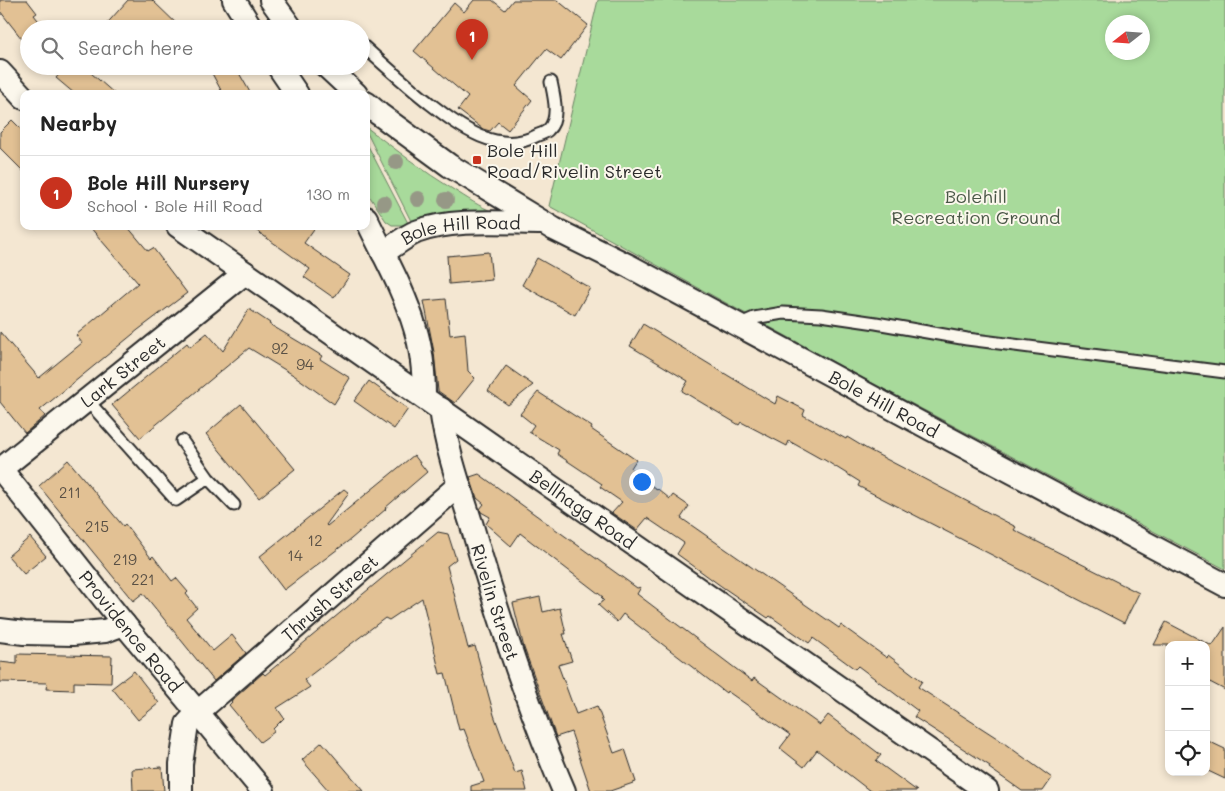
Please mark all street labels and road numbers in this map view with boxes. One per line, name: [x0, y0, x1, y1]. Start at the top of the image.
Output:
street label: Bole Hill Road: [396, 210, 521, 250]
street label: Lark Street: [75, 330, 170, 413]
street label: Bole Hill Road: [825, 364, 943, 443]
street label: Bellhagg Road: [525, 463, 641, 554]
street label: Rivelin Street: [466, 541, 525, 664]
street label: Thrush Street: [276, 549, 383, 646]
street label: Providence Road: [74, 565, 188, 697]

